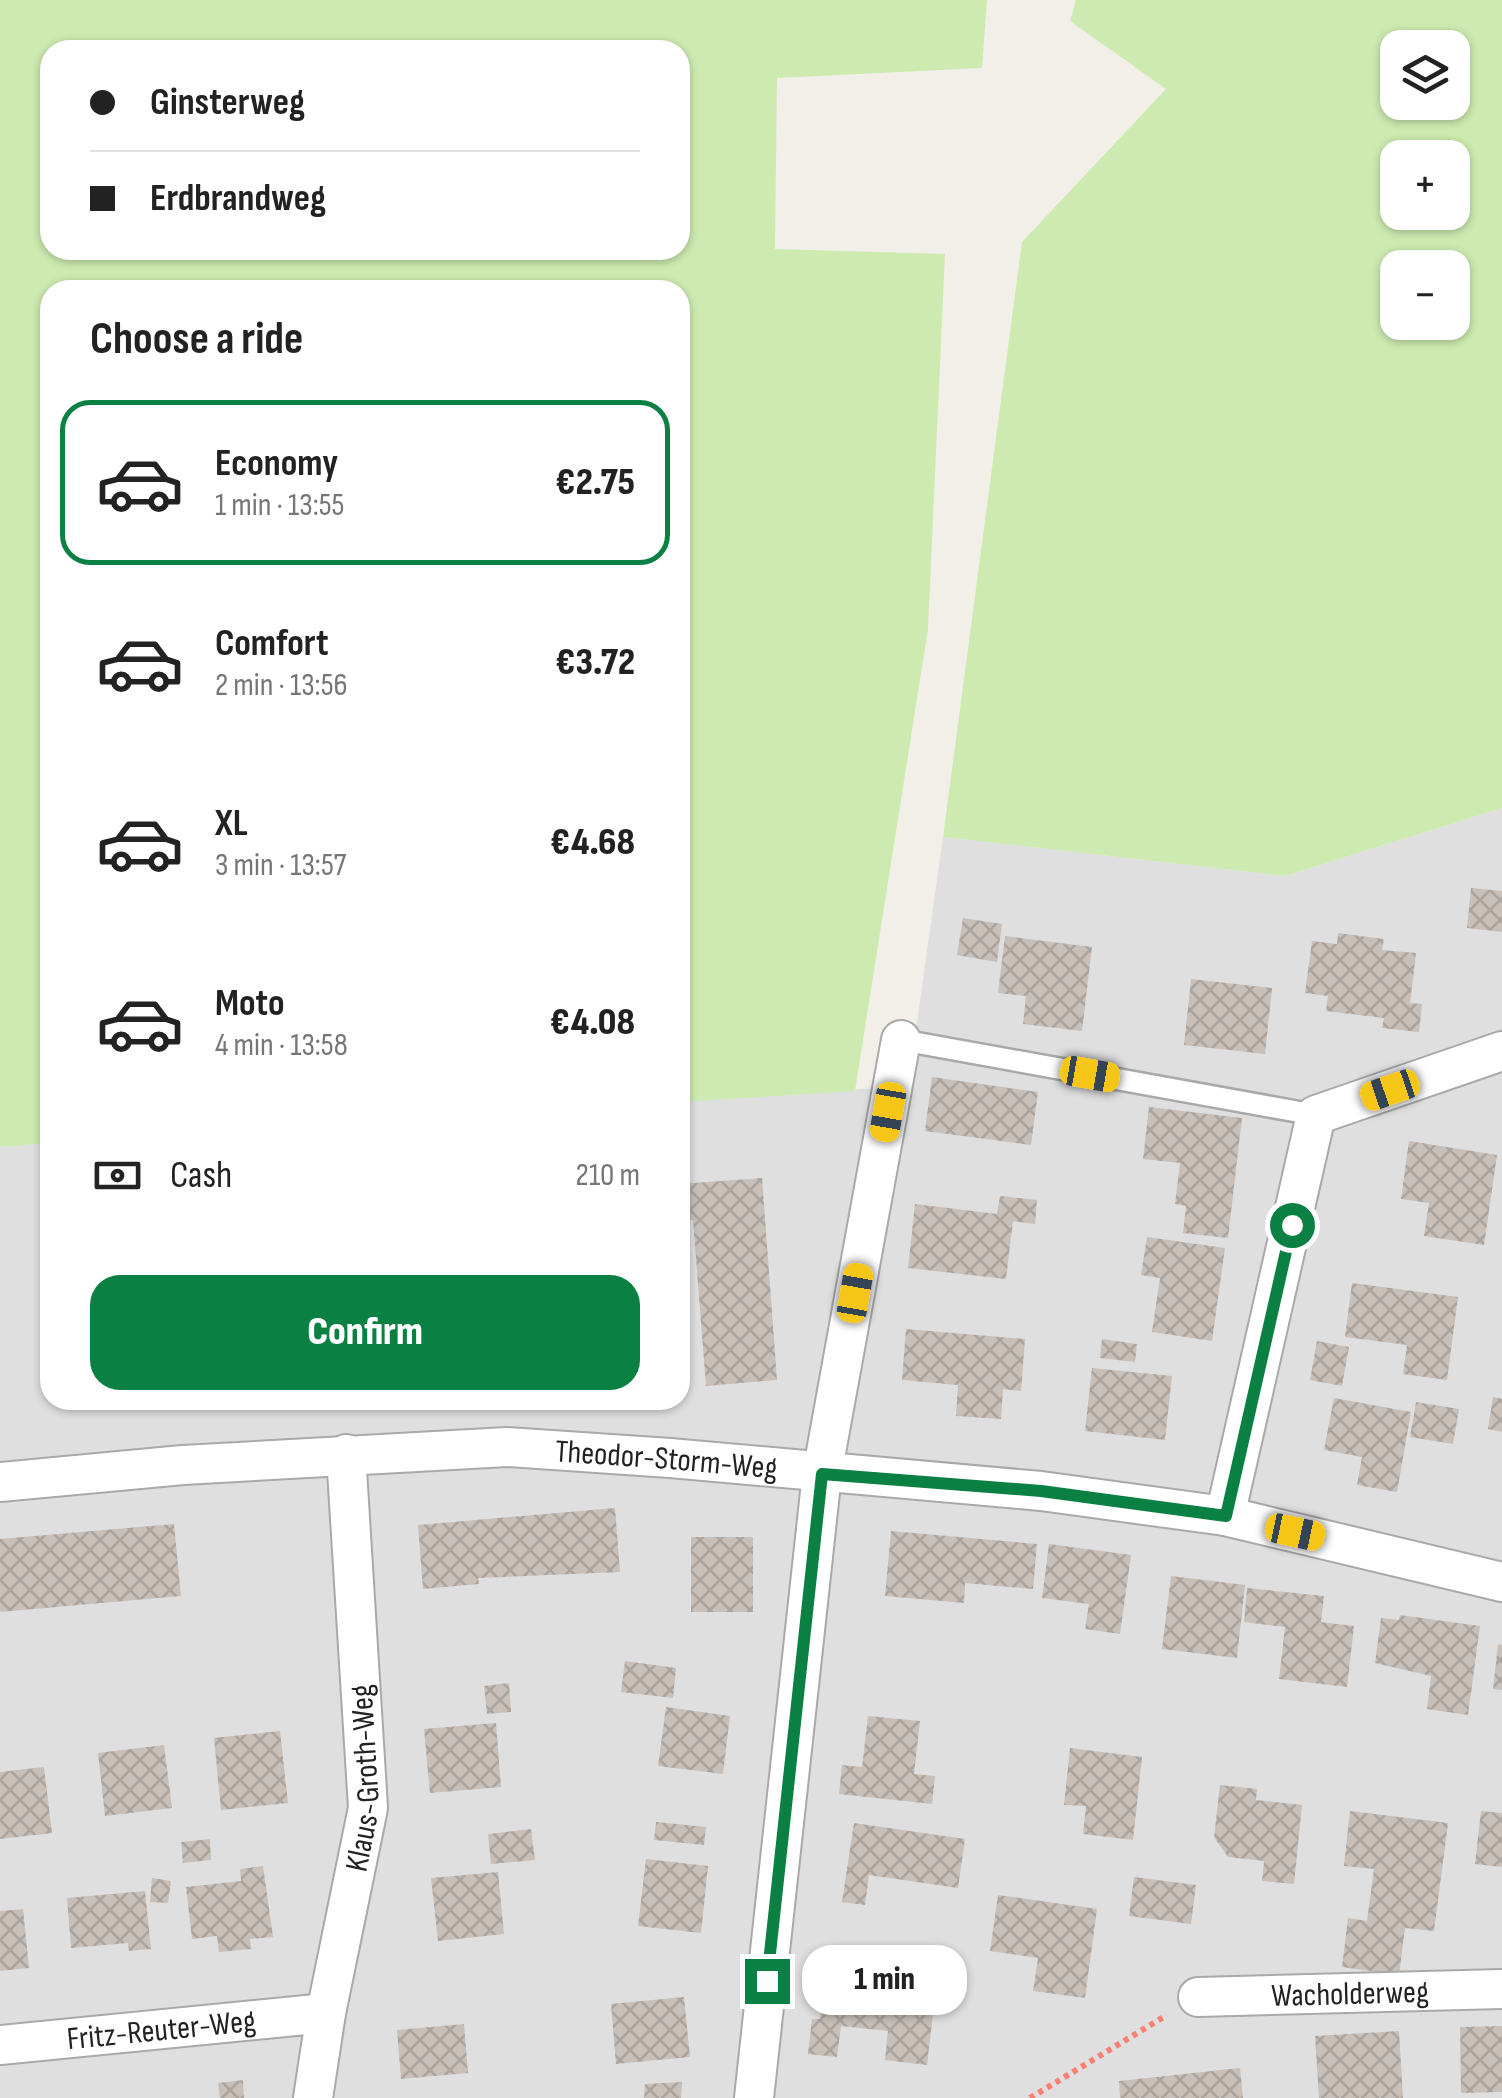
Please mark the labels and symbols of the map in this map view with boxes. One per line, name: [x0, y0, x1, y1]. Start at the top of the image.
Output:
car: [1058, 1054, 1122, 1094]
car: [1357, 1066, 1423, 1114]
car: [868, 1080, 908, 1144]
route start: [1270, 1203, 1315, 1248]
car: [835, 1261, 875, 1325]
street label: Theodor-Storm-Weg: [554, 1432, 779, 1488]
car: [1263, 1511, 1327, 1553]
street label: Klaus-Groth-Weg: [337, 1683, 390, 1875]
callout: 1 min: [802, 1946, 967, 2016]
route end: [745, 1959, 790, 2004]
street label: Wacholderweg: [1271, 1973, 1429, 2016]
street label: Fritz-Reuter-Weg: [65, 2002, 258, 2059]

